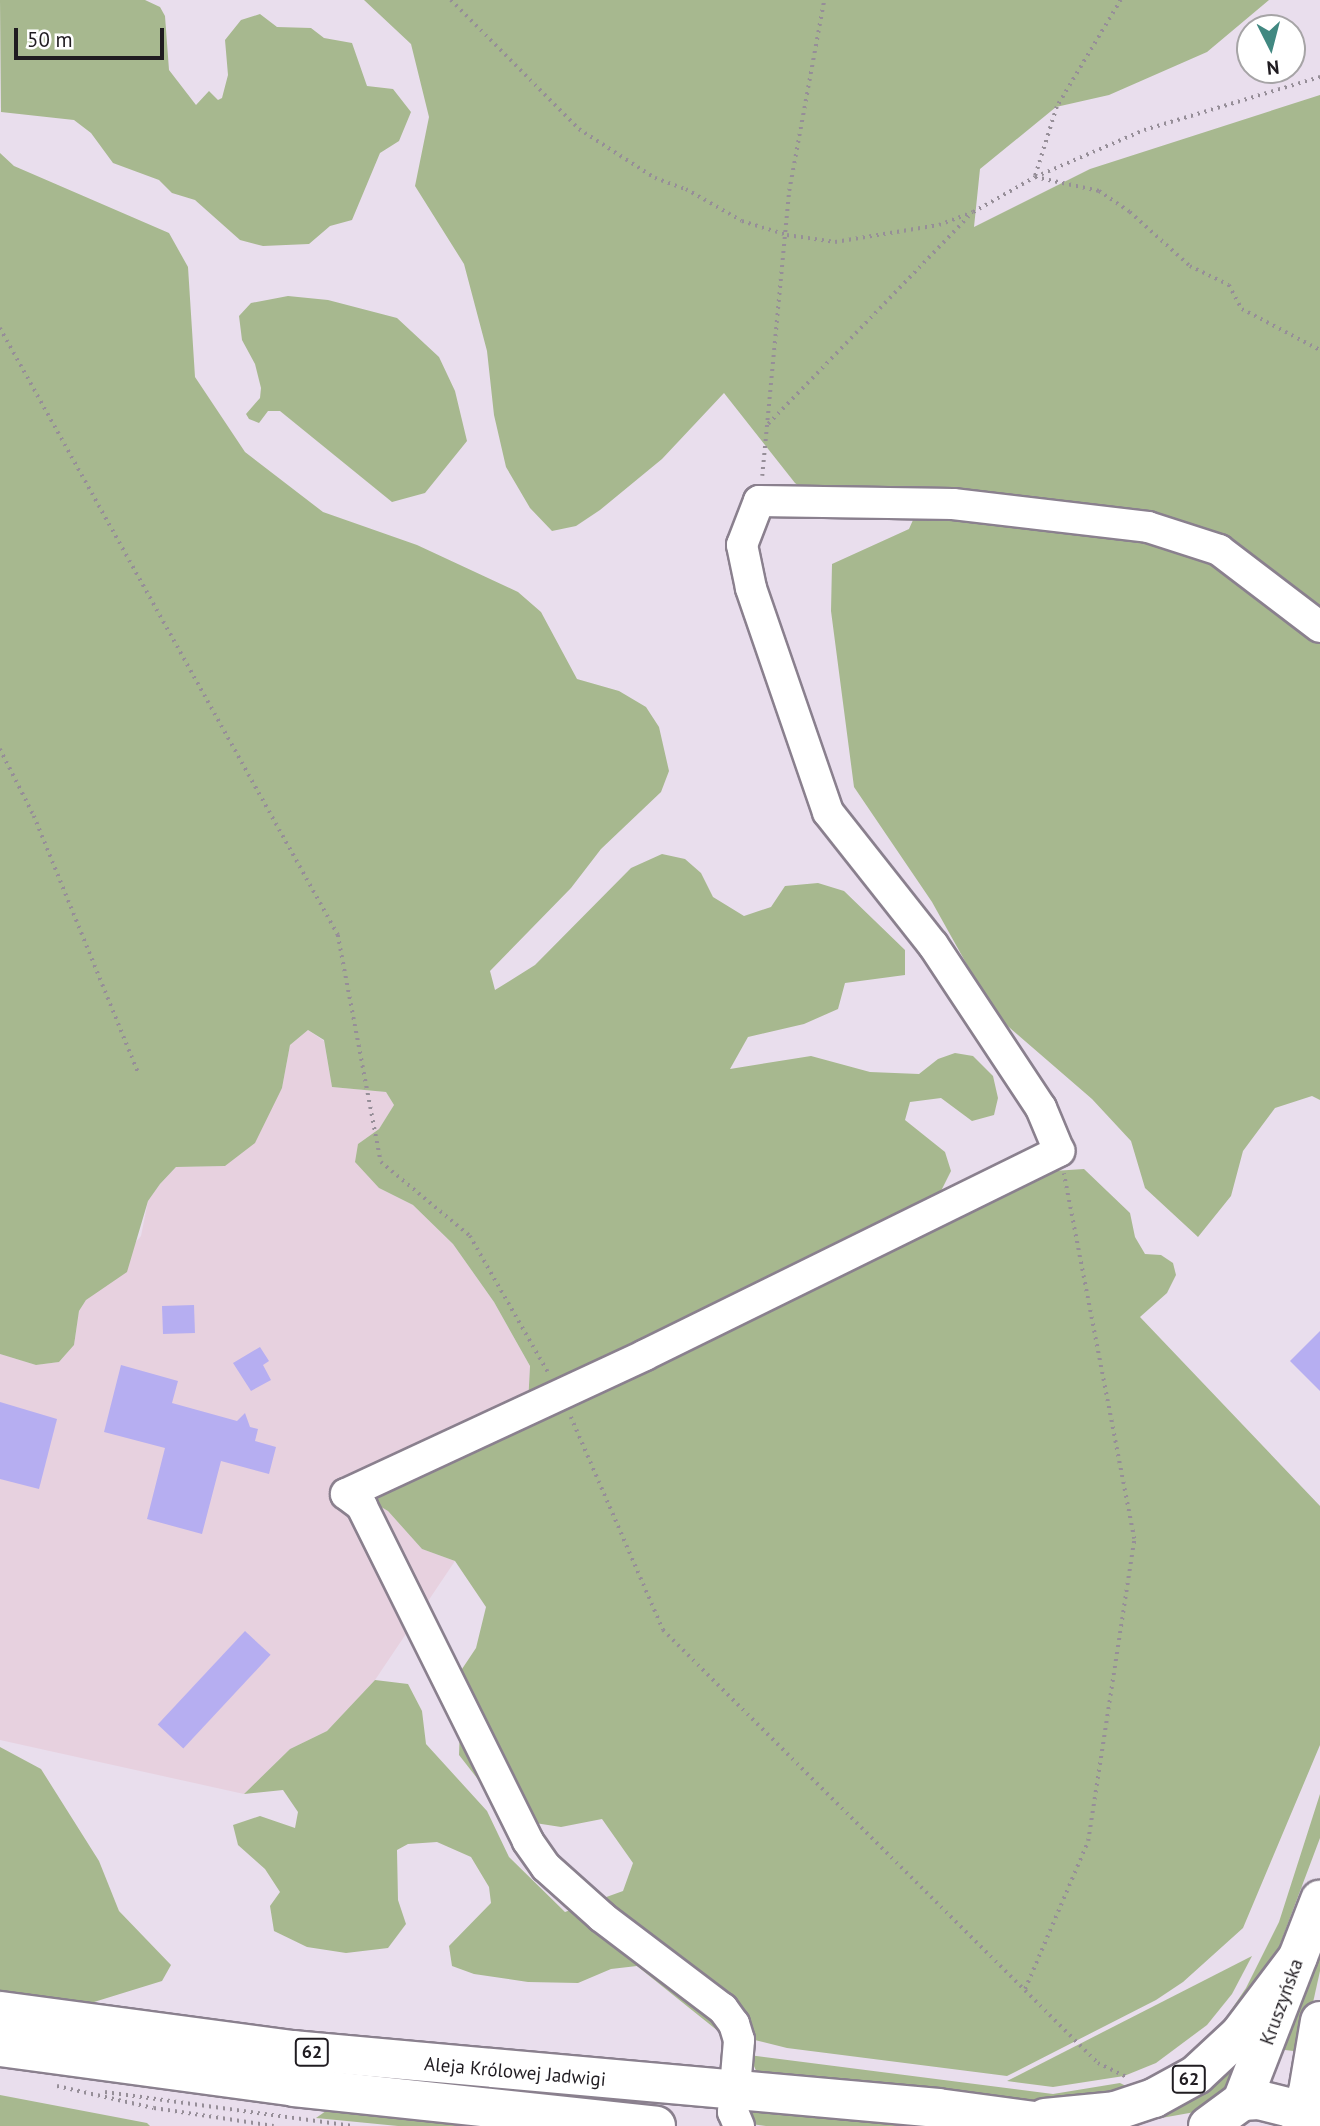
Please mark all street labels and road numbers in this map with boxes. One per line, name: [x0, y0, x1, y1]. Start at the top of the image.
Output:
street label: Kruszyńska: [1256, 1956, 1308, 2048]
road number: 62: [294, 2038, 330, 2066]
street label: Aleja Królowej Jadwigi: [423, 2053, 607, 2091]
road number: 62: [1172, 2064, 1206, 2094]

